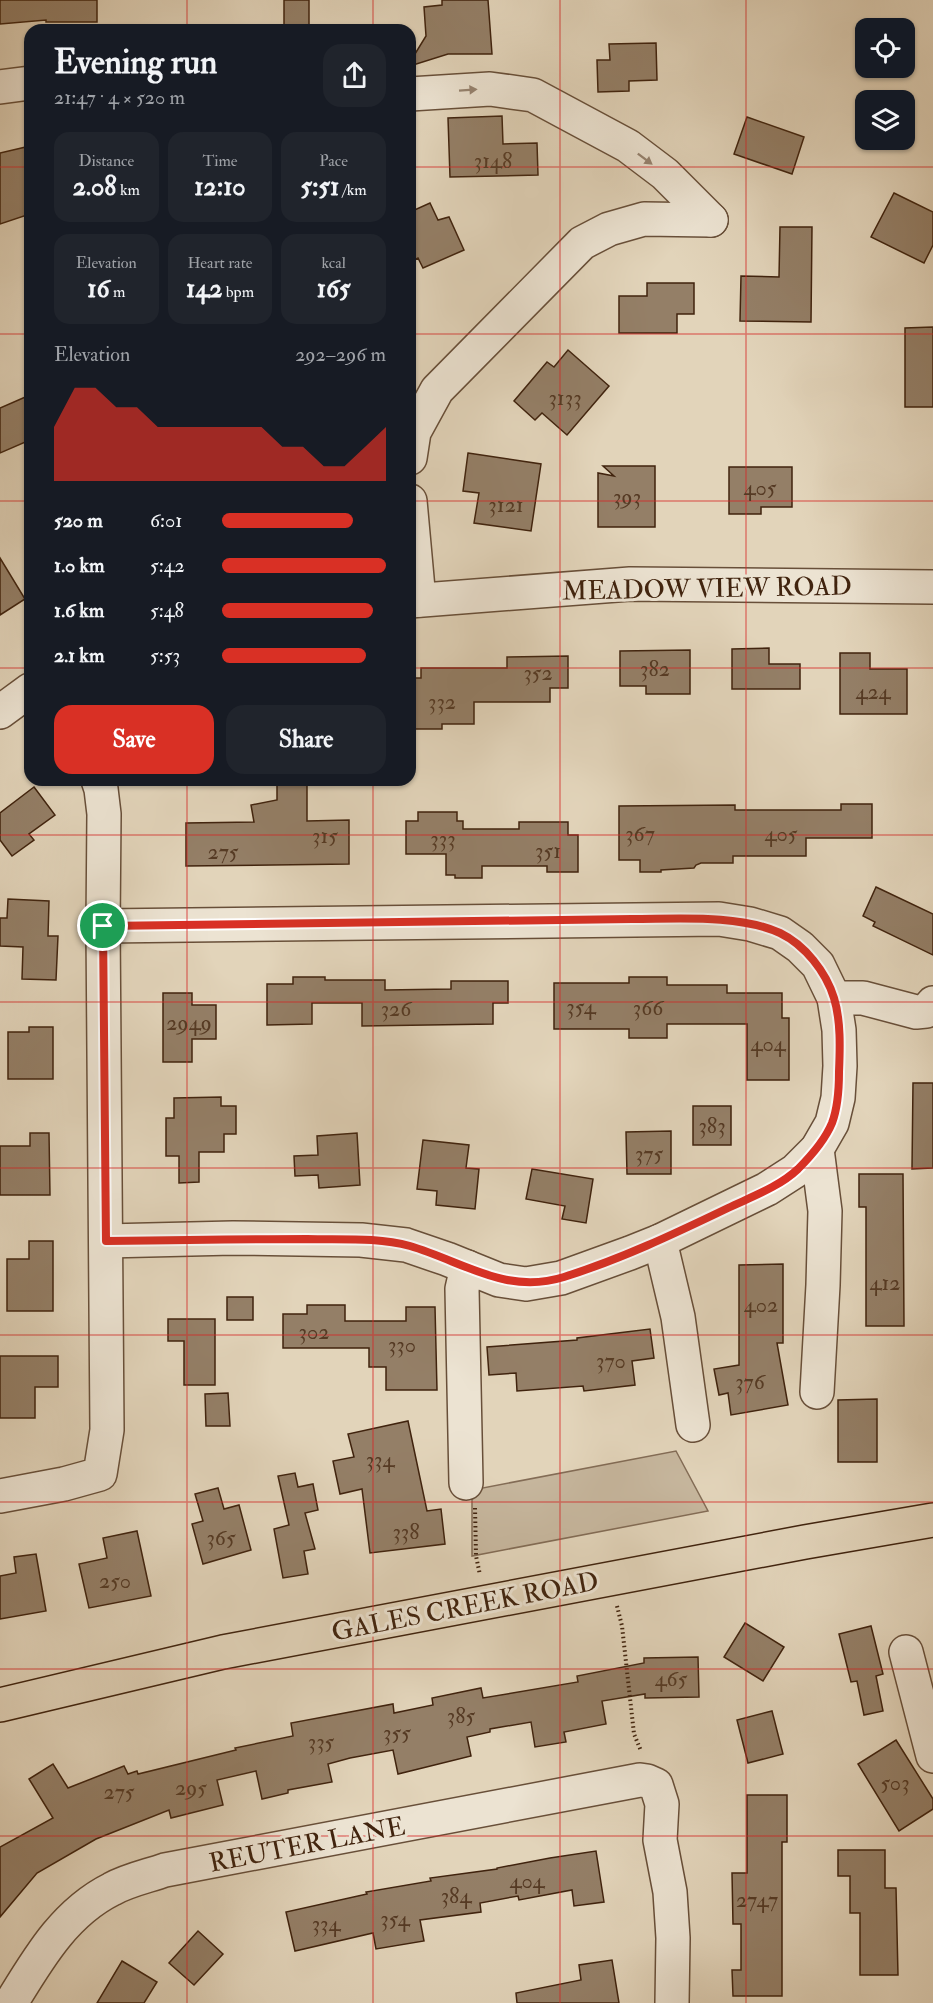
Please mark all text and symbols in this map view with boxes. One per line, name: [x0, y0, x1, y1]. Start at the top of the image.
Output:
map controls: [855, 18, 915, 150]
button: locate: [855, 18, 915, 78]
text: Evening run: [54, 42, 217, 83]
button: share: [323, 44, 386, 107]
text: 21:47 · 4 × 520 m: [54, 85, 185, 110]
one-way arrow: [458, 85, 477, 95]
button: layers: [855, 90, 915, 150]
house number: 3148: [474, 147, 512, 175]
text: Distance: [78, 151, 134, 171]
text: Time: [203, 151, 237, 171]
text: Pace: [319, 151, 348, 171]
one-way arrow: [637, 153, 653, 166]
text: 2.08: [73, 171, 117, 203]
text: 12:10: [194, 171, 246, 203]
text: 5:51: [301, 171, 339, 203]
text: km: [117, 180, 140, 200]
text: /km: [339, 180, 367, 200]
text: Elevation: [76, 253, 137, 273]
text: Heart rate: [187, 253, 253, 273]
text: kcal: [321, 253, 346, 273]
text: 16: [87, 273, 110, 305]
text: 142: [186, 273, 222, 305]
text: 165: [317, 273, 351, 305]
text: m: [110, 282, 125, 302]
text: bpm: [222, 282, 254, 302]
text: Elevation: [54, 342, 130, 367]
text: 292–296 m: [295, 342, 386, 367]
house number: 3133: [548, 384, 582, 412]
house number: 405: [744, 474, 777, 502]
house number: 393: [613, 483, 641, 511]
house number: 3121: [488, 491, 524, 519]
text: 520 m: [54, 508, 103, 533]
text: 6:01: [150, 508, 182, 533]
text: 1.0 km: [54, 553, 105, 578]
text: 5:42: [150, 553, 185, 578]
street label: MEADOW VIEW ROAD: [562, 570, 852, 608]
text: 1.6 km: [54, 598, 104, 623]
text: 5:48: [150, 598, 184, 623]
text: 2.1 km: [54, 643, 104, 668]
text: 5:53: [150, 643, 180, 668]
house number: 382: [640, 655, 670, 683]
house number: 352: [523, 659, 553, 687]
house number: 424: [856, 678, 892, 706]
house number: 332: [428, 688, 456, 716]
button: Save: [54, 705, 214, 774]
button: Share: [226, 705, 386, 774]
house number: 367: [625, 820, 655, 848]
house number: 405: [765, 820, 798, 848]
house number: 315: [312, 822, 338, 850]
house number: 333: [430, 825, 456, 853]
house number: 351: [535, 837, 561, 865]
house number: 275: [208, 838, 239, 866]
pin: [77, 900, 128, 951]
icon: arrive: [86, 909, 119, 942]
house number: 354: [566, 993, 597, 1021]
house number: 366: [633, 994, 665, 1022]
house number: 326: [381, 995, 413, 1023]
house number: 2949: [166, 1009, 212, 1037]
house number: 404: [751, 1030, 787, 1058]
house number: 383: [698, 1112, 726, 1140]
house number: 375: [635, 1140, 663, 1168]
house number: 412: [870, 1269, 900, 1297]
house number: 402: [744, 1291, 778, 1319]
house number: 302: [299, 1318, 329, 1346]
house number: 330: [388, 1331, 416, 1359]
house number: 370: [596, 1347, 626, 1375]
house number: 376: [735, 1368, 767, 1396]
house number: 334: [366, 1446, 395, 1474]
house number: 338: [392, 1518, 420, 1546]
house number: 365: [206, 1524, 236, 1552]
street label: GALES CREEK ROAD: [329, 1565, 601, 1649]
house number: 250: [99, 1567, 131, 1595]
house number: 465: [655, 1665, 688, 1693]
house number: 385: [447, 1702, 476, 1730]
house number: 355: [383, 1719, 411, 1747]
house number: 335: [308, 1728, 335, 1756]
house number: 503: [880, 1769, 910, 1797]
house number: 295: [175, 1774, 207, 1802]
house number: 275: [104, 1778, 135, 1806]
street label: REUTER LANE: [206, 1810, 408, 1880]
house number: 404: [510, 1867, 546, 1895]
house number: 384: [441, 1882, 472, 1910]
house number: 2747: [736, 1886, 778, 1914]
house number: 354: [380, 1905, 411, 1933]
house number: 334: [312, 1910, 341, 1938]

